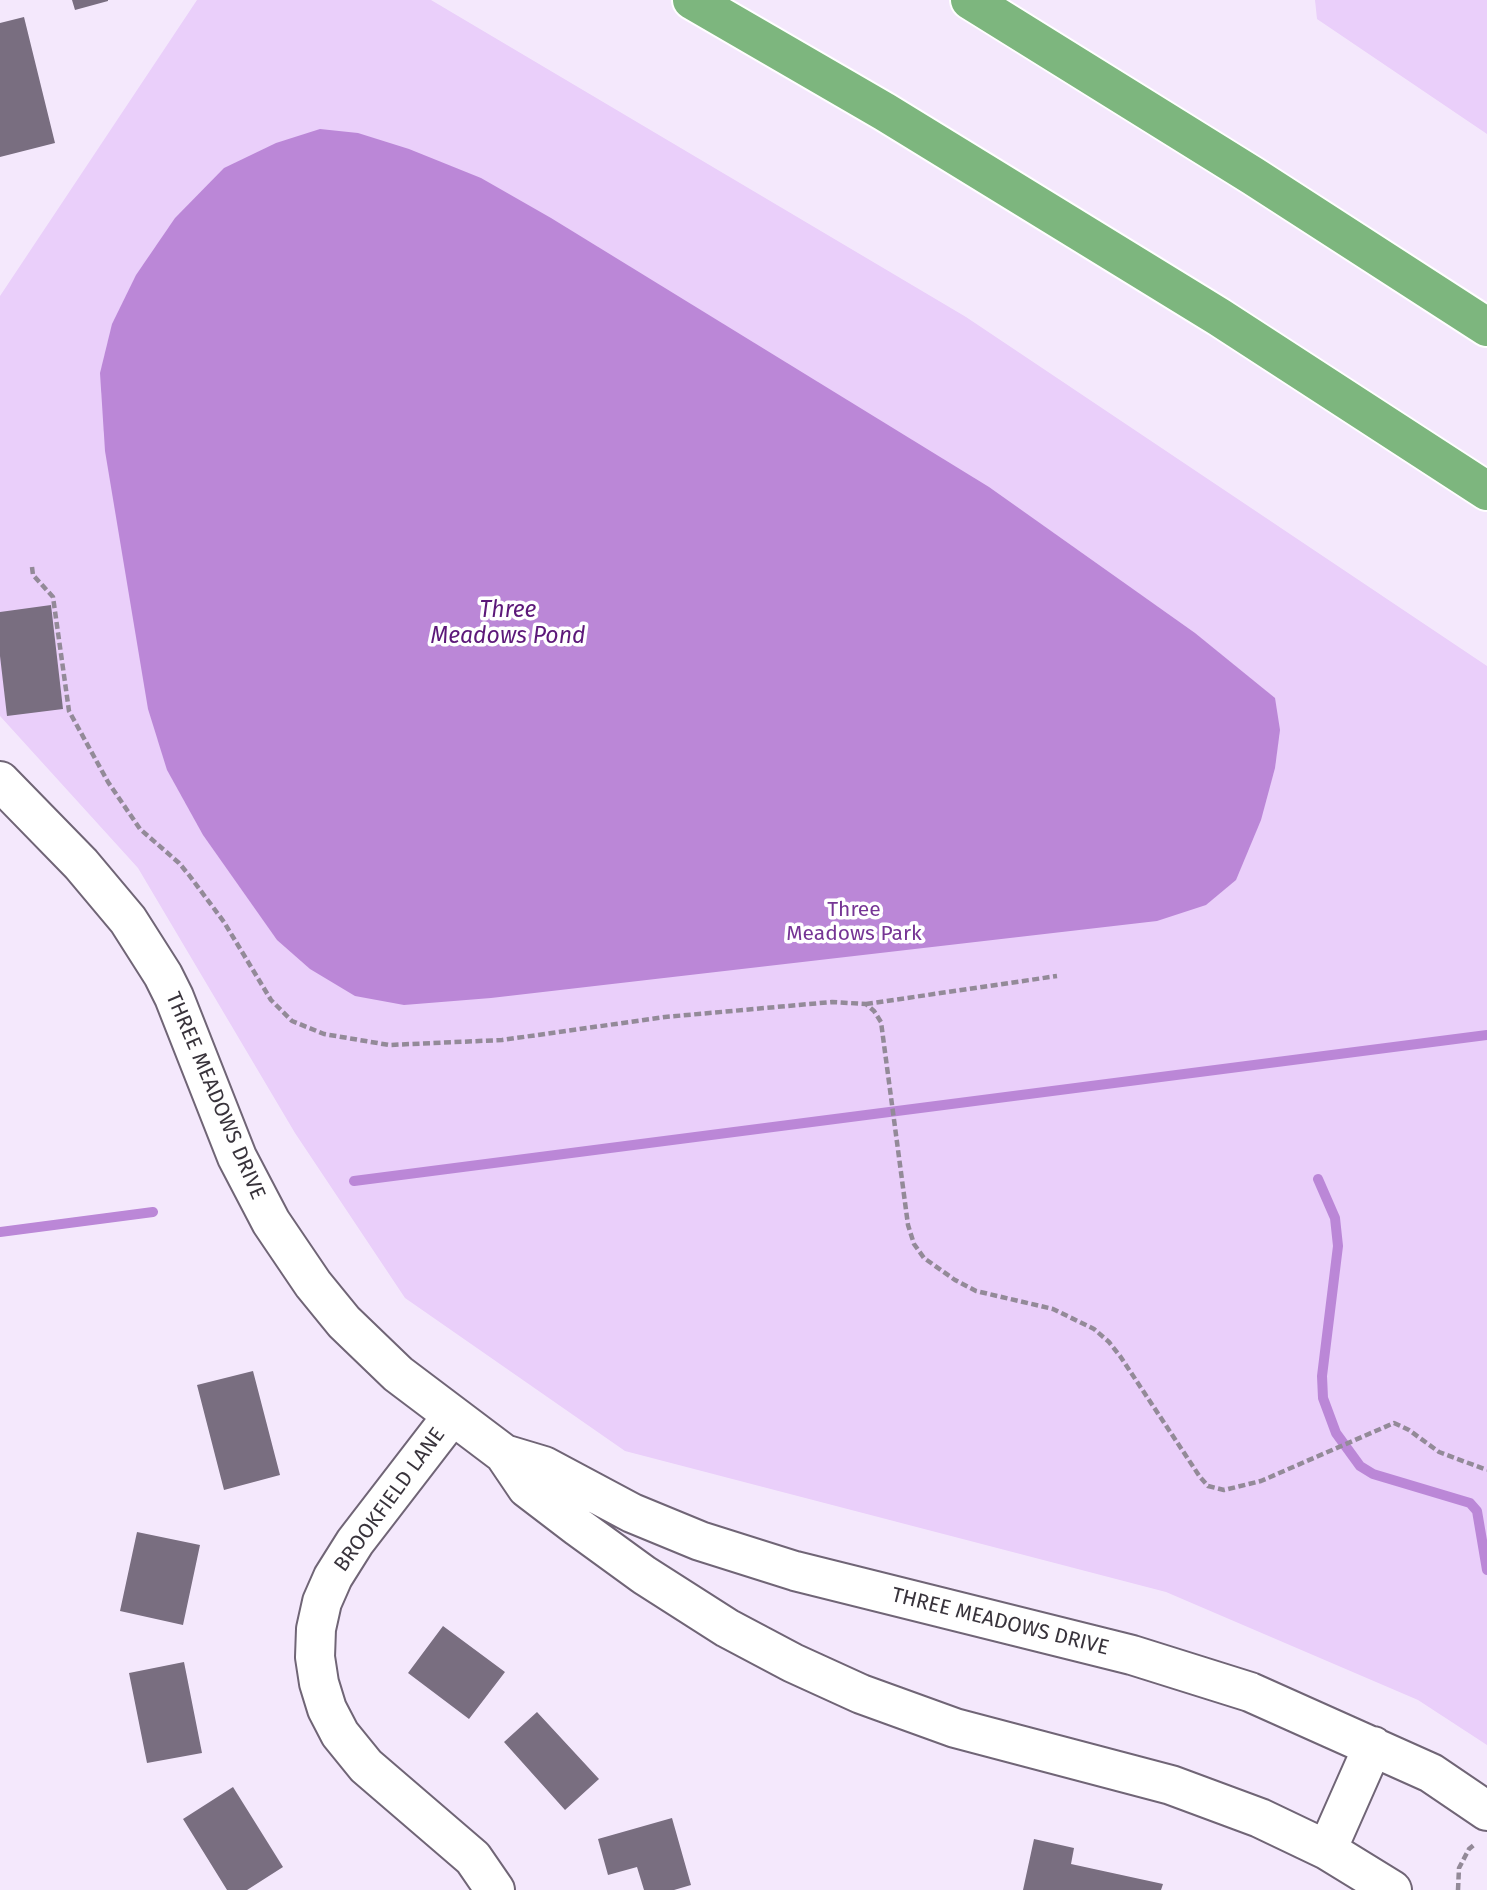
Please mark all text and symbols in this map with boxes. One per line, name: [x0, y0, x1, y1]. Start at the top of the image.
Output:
water label: Three Meadows Pond: [431, 597, 585, 651]
park label: Three Meadows Park: [786, 897, 922, 947]
street label: THREE MEADOWS DRIVE: [160, 988, 270, 1204]
street label: BROOKFIELD LANE: [329, 1423, 451, 1577]
street label: THREE MEADOWS DRIVE: [889, 1583, 1111, 1661]

